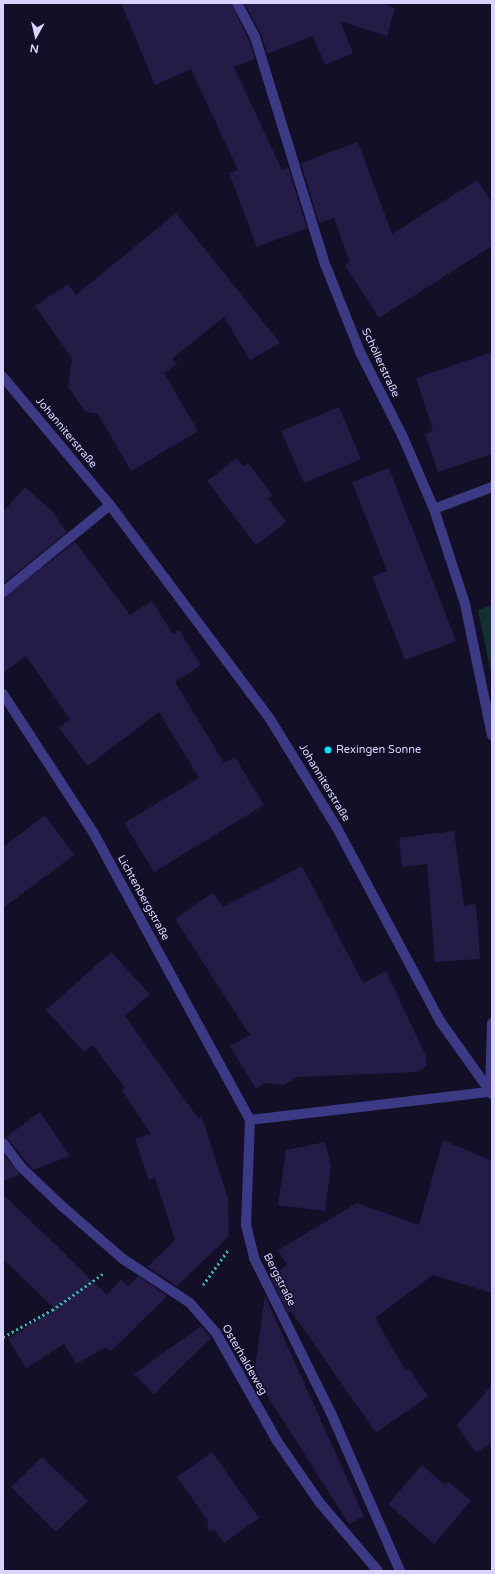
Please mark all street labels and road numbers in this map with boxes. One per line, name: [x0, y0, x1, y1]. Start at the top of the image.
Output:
street label: Schöllerstraße: [358, 326, 402, 400]
street label: Johanniterstraße: [33, 395, 99, 471]
street label: Johanniterstraße: [296, 742, 352, 824]
street label: Lichtenbergstraße: [114, 853, 172, 943]
street label: Bergstraße: [260, 1251, 298, 1309]
street label: Osterhaldeweg: [218, 1322, 270, 1398]

